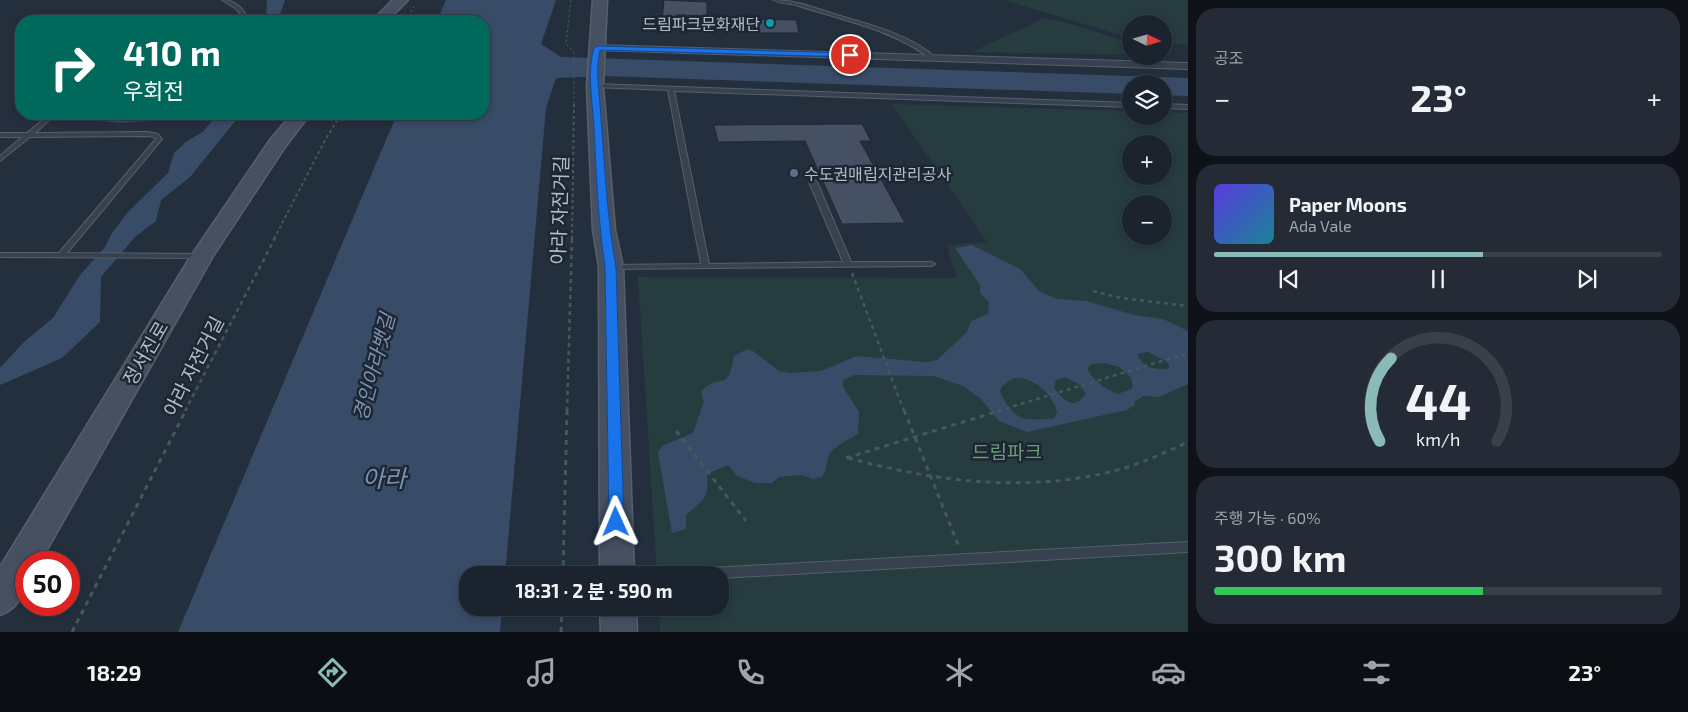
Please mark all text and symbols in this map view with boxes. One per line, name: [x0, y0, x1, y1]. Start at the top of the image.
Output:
place label: 드림파크문화재단: [642, 14, 760, 33]
north arrow: [1122, 15, 1172, 65]
map controls: [1122, 15, 1172, 245]
marker: 드림파크문화재단: [764, 17, 776, 29]
text: 410 m: [123, 31, 221, 73]
pin: [829, 34, 871, 76]
icon: right: [40, 35, 105, 100]
icon: arrive: [836, 41, 864, 69]
text: 공조: [1214, 48, 1243, 67]
text: 23°: [1410, 74, 1467, 120]
button: layers: [1122, 75, 1172, 125]
text: 우회전: [123, 77, 184, 103]
text: −: [1214, 81, 1230, 115]
text: +: [1647, 81, 1662, 115]
button: +: [1122, 135, 1172, 185]
street label: 아라 자전거길: [546, 155, 572, 265]
place label: 수도권매립지관리공사: [804, 164, 951, 183]
marker: 수도권매립지관리공사: [788, 167, 800, 179]
text: Paper Moons: [1289, 193, 1407, 216]
button: −: [1122, 195, 1172, 245]
text: Ada Vale: [1289, 216, 1352, 235]
icon: previous: [1275, 265, 1303, 293]
icon: pause: [1424, 265, 1452, 293]
icon: next: [1573, 265, 1601, 293]
water label: 경인아라뱃길: [347, 309, 399, 423]
street label: 아라 자전거길: [158, 312, 228, 420]
street label: 정서진로: [118, 317, 172, 389]
text: 44: [1405, 368, 1471, 430]
text: km/h: [1416, 428, 1460, 450]
park label: 드림파크: [972, 440, 1042, 463]
water label: 아라: [362, 463, 409, 492]
position arrow: [589, 495, 641, 547]
text: 주행 가능 · 60%: [1214, 508, 1320, 527]
text: 300 km: [1214, 534, 1346, 580]
speed limit sign: 50: [15, 551, 80, 616]
text: 18:31 · 2 분 · 590 m: [515, 579, 673, 602]
icon: directions: [315, 655, 350, 690]
icon: music: [524, 655, 559, 690]
icon: phone: [733, 655, 768, 690]
icon: climate: [942, 655, 977, 690]
icon: car: [1151, 655, 1186, 690]
icon: filters: [1359, 655, 1394, 690]
text: 18:29: [87, 659, 142, 685]
text: 23°: [1568, 659, 1601, 685]

